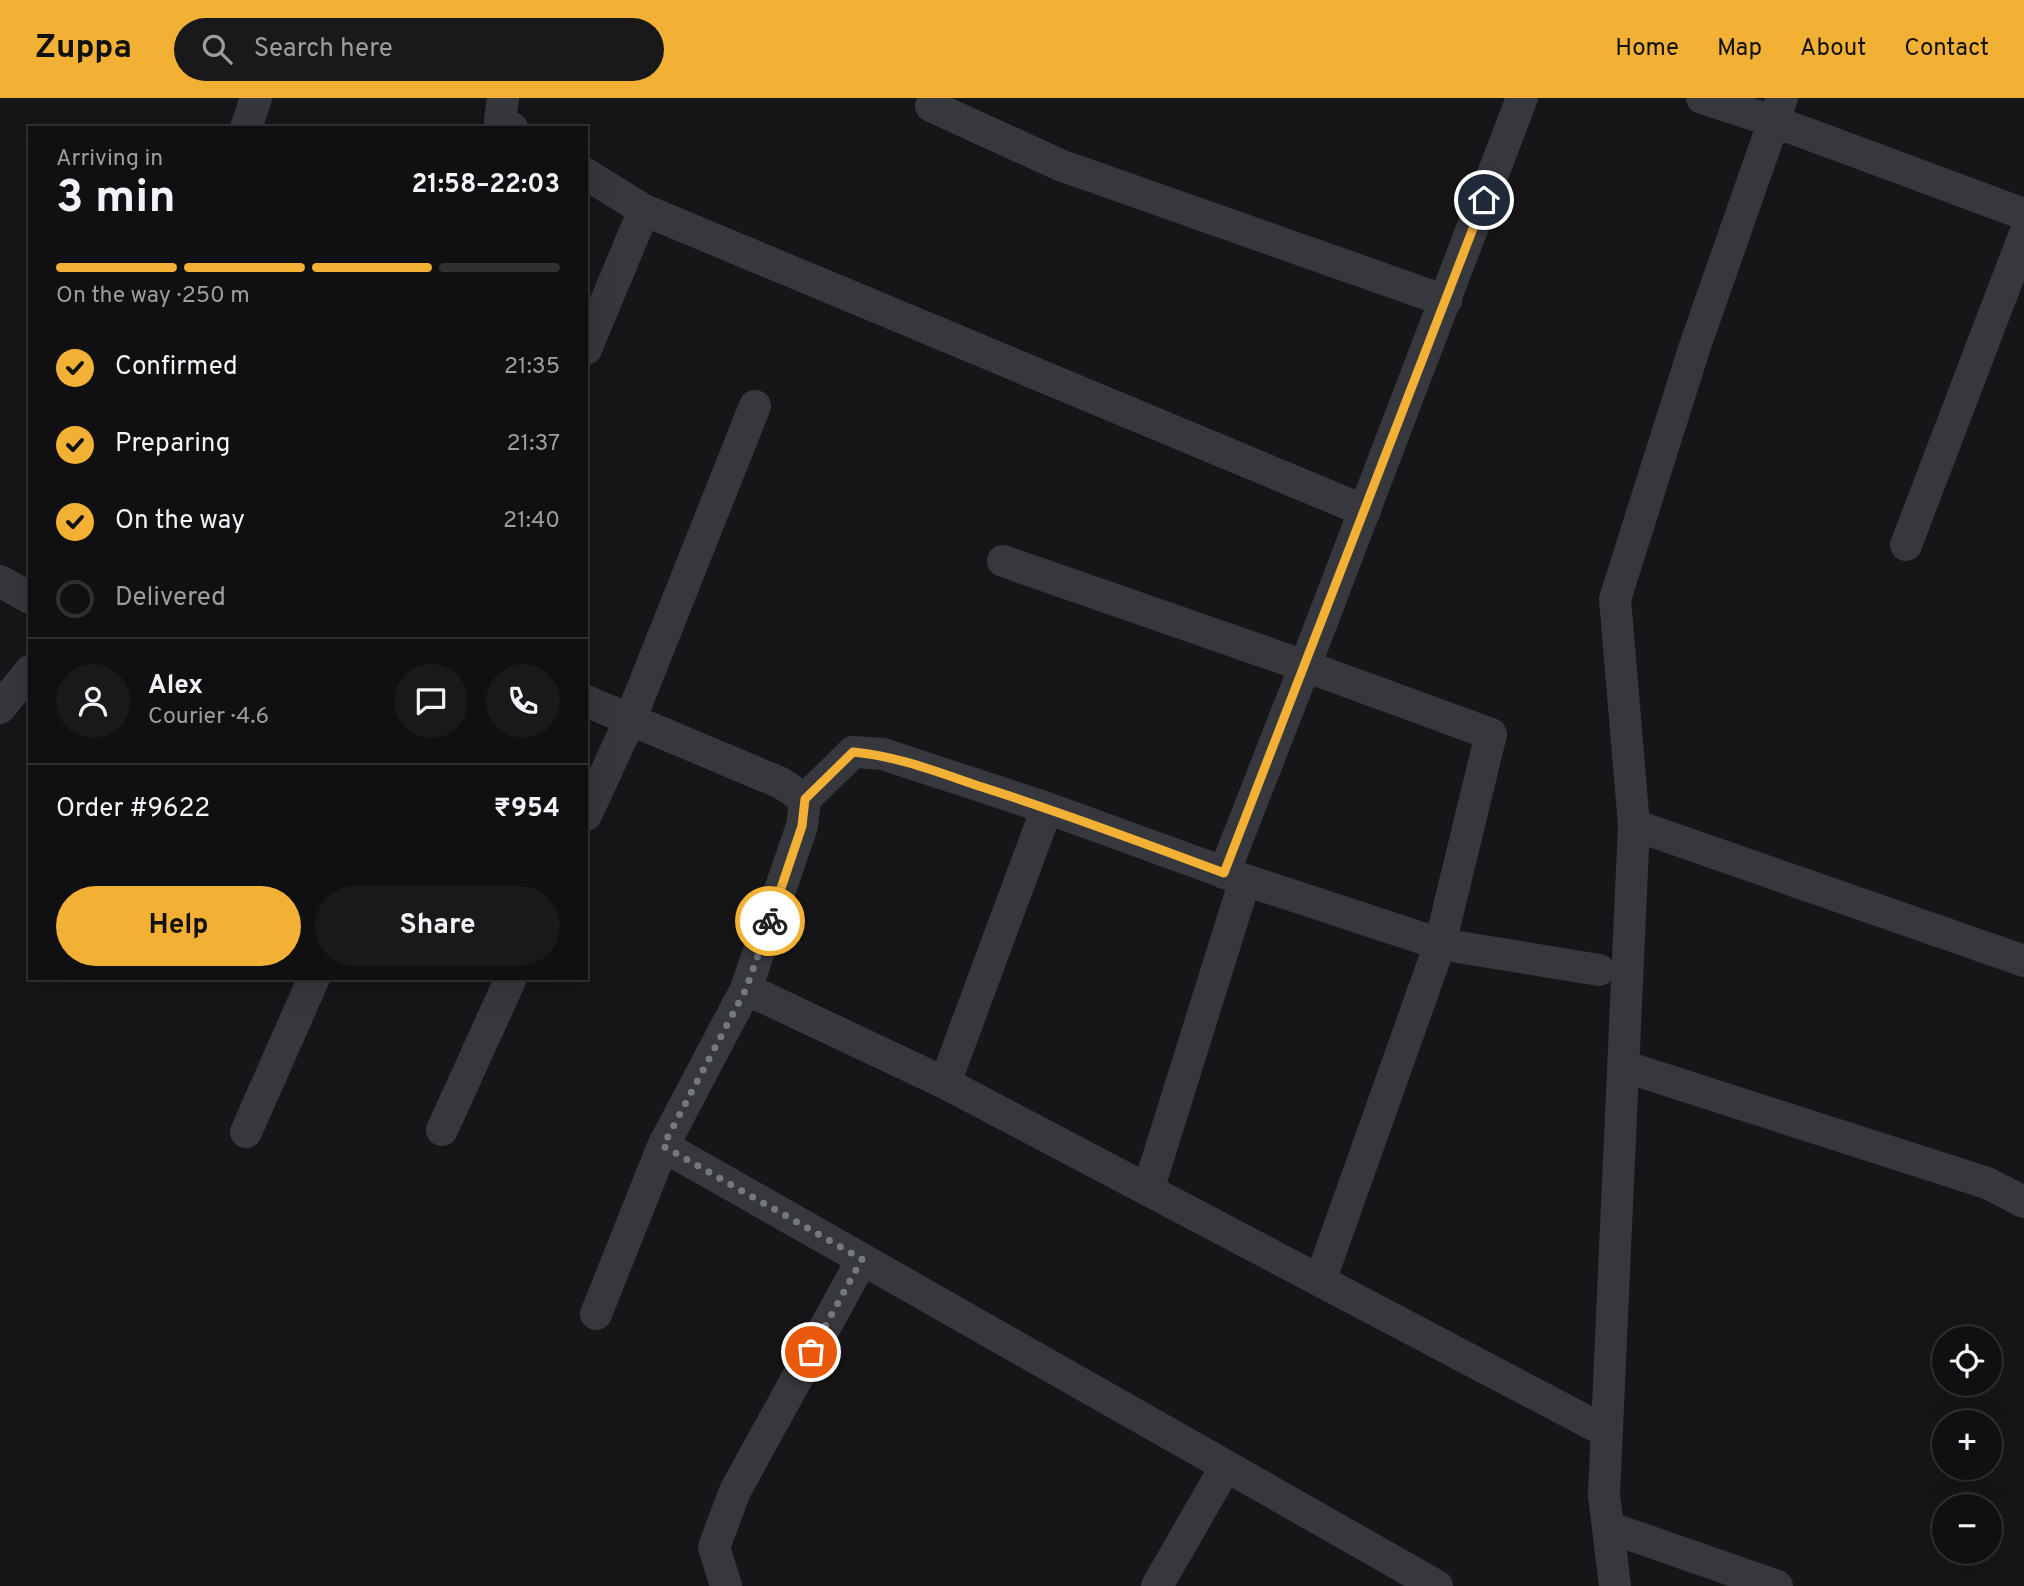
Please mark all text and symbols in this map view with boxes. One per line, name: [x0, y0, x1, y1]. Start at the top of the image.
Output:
search box: [174, 18, 664, 81]
text: Zuppa: [35, 28, 132, 70]
icon: search: [198, 30, 236, 68]
text: Search here: [254, 33, 393, 66]
text: Home: [1615, 34, 1679, 64]
text: Map: [1717, 34, 1762, 64]
text: About: [1800, 34, 1866, 64]
text: Contact: [1904, 34, 1989, 64]
text: Arriving in: [56, 145, 163, 174]
text: 21:58–22:03: [411, 169, 560, 202]
text: 3 min: [56, 170, 176, 229]
pin: [1454, 170, 1514, 230]
icon: home: [1465, 181, 1503, 219]
text: On the way · 250 m: [56, 282, 250, 311]
icon: check: [56, 349, 94, 387]
text: Confirmed: [115, 351, 238, 384]
text: 21:35: [504, 353, 560, 382]
icon: check: [56, 426, 94, 464]
text: Preparing: [115, 428, 230, 461]
text: 21:37: [507, 430, 560, 459]
icon: check: [56, 503, 94, 541]
text: On the way: [115, 505, 245, 538]
text: 21:40: [503, 507, 560, 536]
text: Delivered: [115, 582, 226, 615]
button: person: [56, 664, 130, 738]
button: chat: [394, 664, 468, 738]
button: phone: [486, 664, 560, 738]
text: Alex: [148, 670, 203, 703]
text: Courier · 4.6: [148, 703, 269, 732]
text: Order #9622: [56, 793, 210, 826]
text: ₹954: [494, 793, 560, 826]
button: Help: [56, 886, 301, 966]
button: Share: [315, 886, 560, 966]
courier: [735, 886, 805, 956]
icon: bike: [751, 902, 789, 940]
pin: [781, 1322, 841, 1382]
map controls: [1932, 1326, 2002, 1564]
button: locate: [1932, 1326, 2002, 1396]
icon: bag: [792, 1333, 830, 1371]
button: +: [1932, 1410, 2002, 1480]
button: −: [1932, 1494, 2002, 1564]

